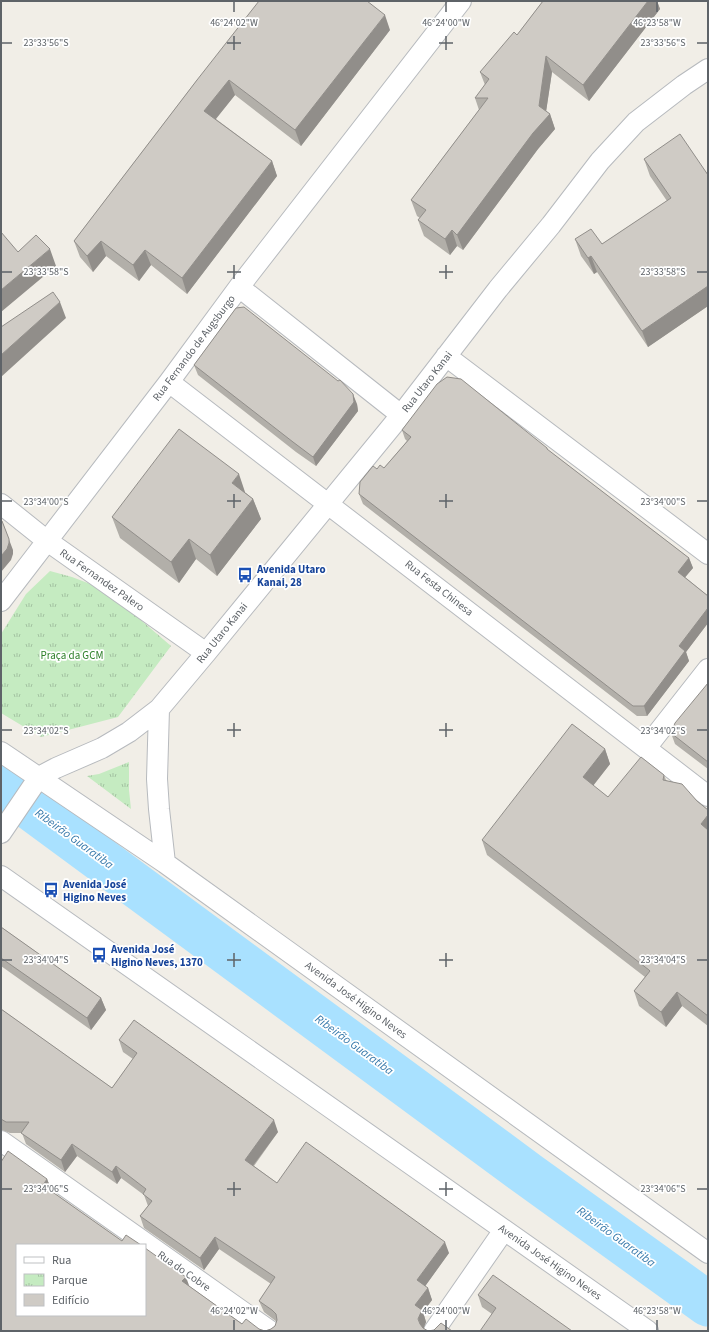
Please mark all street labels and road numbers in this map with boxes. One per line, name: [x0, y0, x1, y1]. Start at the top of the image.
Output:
street label: Rua Fernando de Augsburgo: [149, 292, 239, 404]
street label: Rua Utaro Kanai: [398, 348, 456, 416]
street label: Rua Fernandez Palero: [57, 545, 147, 615]
street label: Rua Festa Chinesa: [402, 557, 476, 619]
street label: Rua Utaro Kanai: [193, 599, 251, 667]
street label: Avenida José Higino Neves: [302, 958, 410, 1042]
street label: Avenida José Higino Neves: [495, 1221, 605, 1304]
street label: Rua do Cobre: [154, 1247, 214, 1295]

